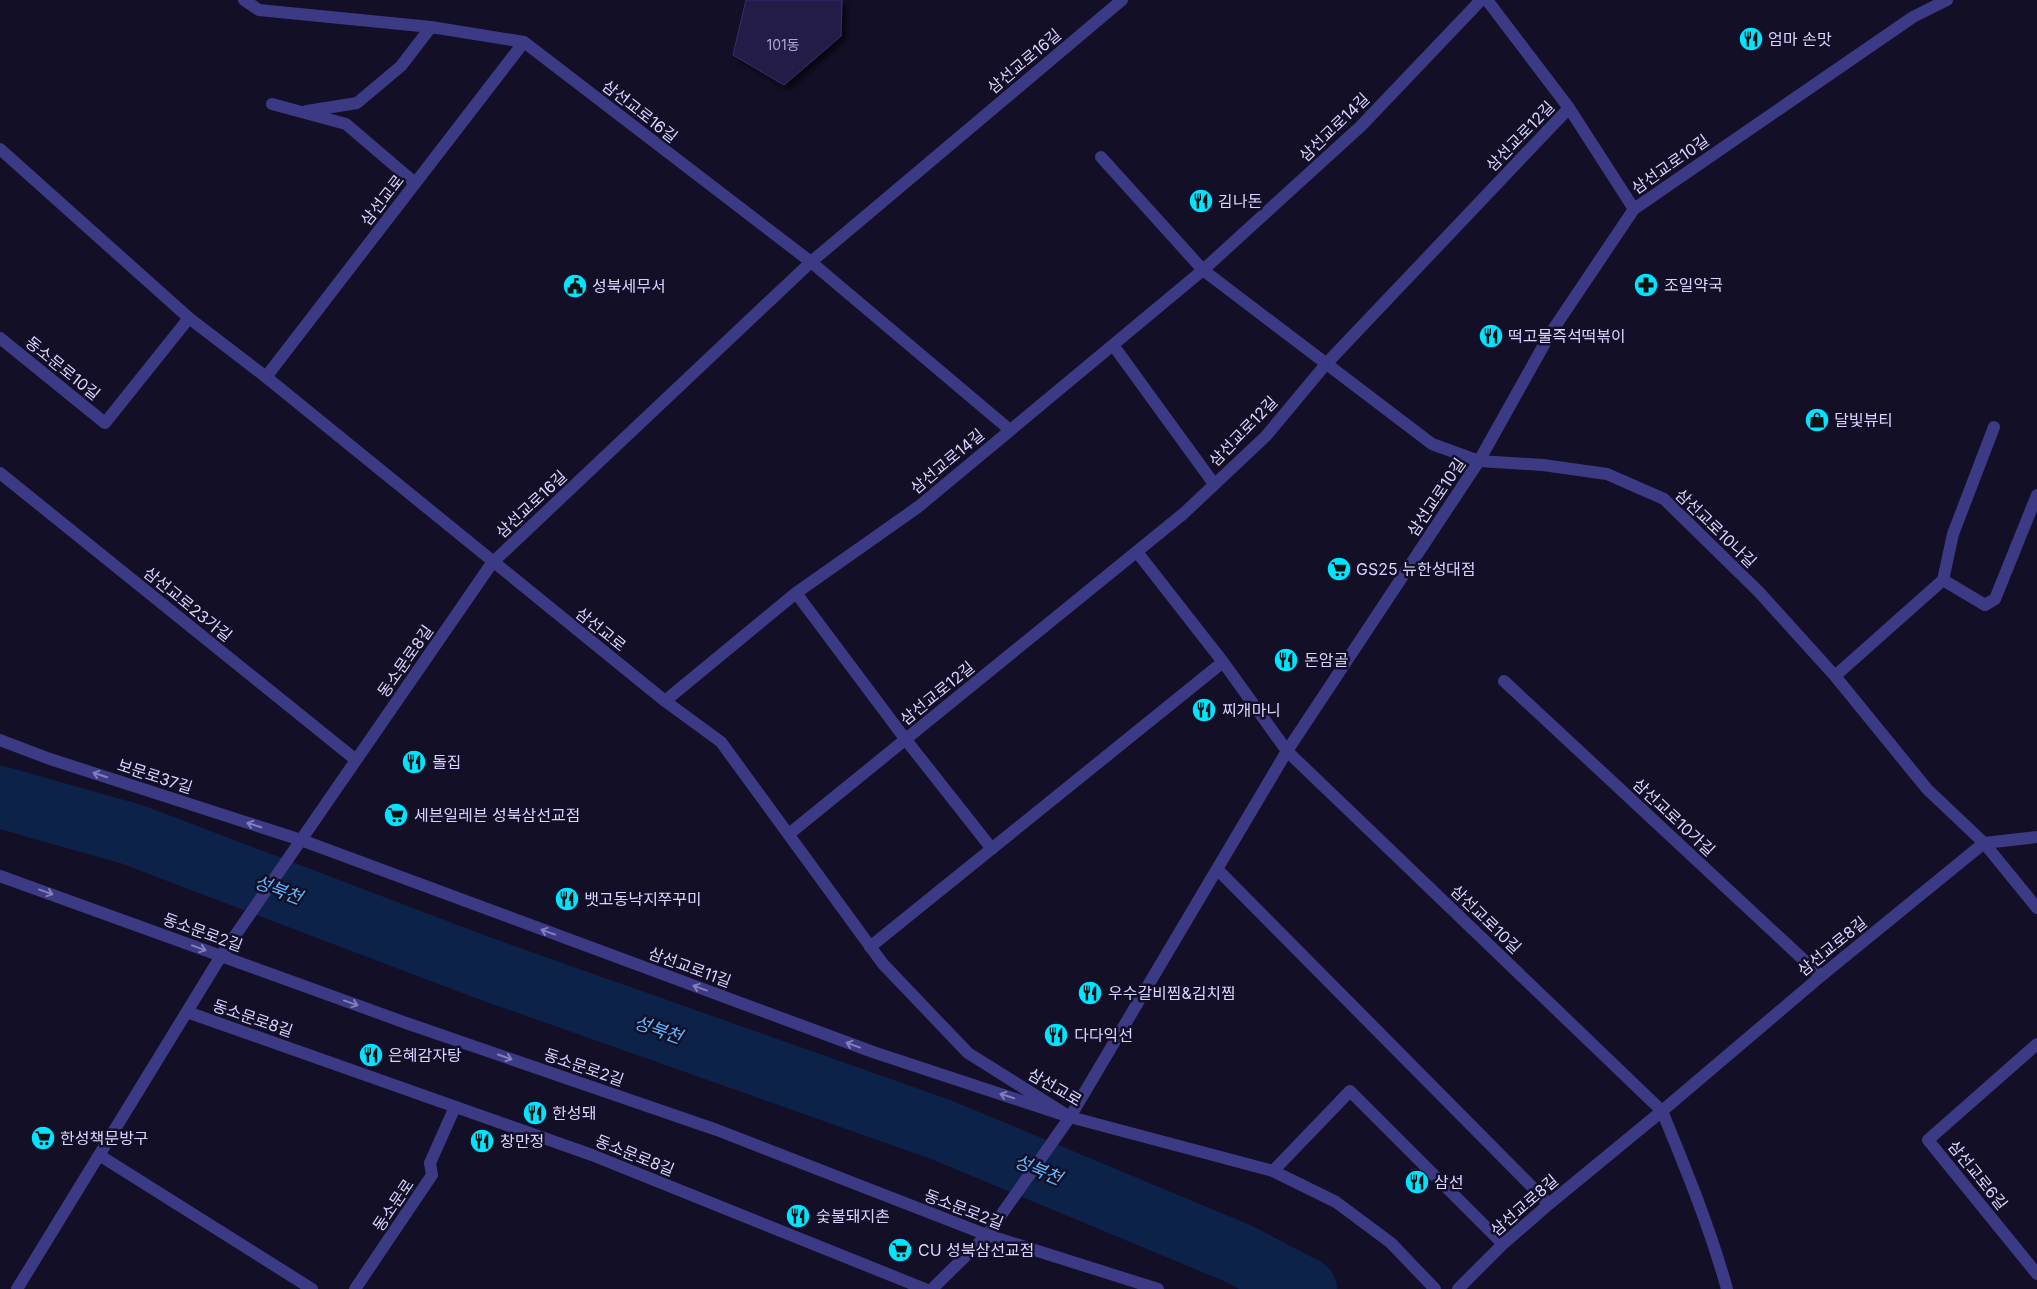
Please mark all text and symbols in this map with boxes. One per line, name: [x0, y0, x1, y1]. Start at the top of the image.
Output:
street label: 삼선교로16길: [983, 24, 1065, 98]
restaurant icon: 엄마 손맛: [1738, 26, 1764, 52]
place label: 엄마 손맛: [1768, 29, 1832, 49]
house number: 101동: [766, 36, 800, 53]
street label: 삼선교로16길: [598, 75, 682, 147]
street label: 삼선교로14길: [1295, 88, 1373, 166]
street label: 삼선교로12길: [1482, 97, 1558, 175]
street label: 삼선교로10길: [1627, 130, 1713, 198]
street label: 삼선교로: [356, 170, 408, 229]
restaurant icon: 김나돈: [1188, 188, 1214, 214]
place label: 김나돈: [1218, 191, 1262, 211]
pharmacy icon: 조일약국: [1633, 272, 1659, 298]
public building icon: 성북세무서: [562, 273, 588, 299]
place label: 조일약국: [1664, 275, 1723, 295]
place label: 성북세무서: [592, 276, 666, 296]
restaurant icon: 떡고물즉석떡볶이: [1478, 323, 1504, 349]
place label: 떡고물즉석떡볶이: [1508, 326, 1626, 346]
street label: 동소문로10길: [22, 332, 104, 404]
street label: 삼선교로12길: [1205, 392, 1281, 470]
shop icon: 달빛뷰티: [1804, 407, 1830, 433]
place label: 달빛뷰티: [1834, 410, 1893, 430]
street label: 삼선교로14길: [906, 424, 988, 498]
street label: 삼선교로10길: [1402, 454, 1470, 540]
street label: 삼선교로16길: [491, 466, 571, 542]
street label: 삼선교로10나길: [1671, 484, 1761, 572]
supermarket icon: GS25 뉴한성대점: [1326, 556, 1352, 582]
place label: GS25 뉴한성대점: [1356, 559, 1476, 579]
street label: 삼선교로23가길: [140, 562, 236, 646]
street label: 삼선교로: [572, 603, 630, 655]
street label: 동소문로8길: [373, 621, 437, 701]
restaurant icon: 돈암골: [1273, 647, 1299, 673]
place label: 돈암골: [1304, 650, 1348, 670]
street label: 삼선교로12길: [896, 657, 978, 729]
restaurant icon: 찌개마니: [1191, 697, 1217, 723]
place label: 찌개마니: [1222, 700, 1281, 720]
restaurant icon: 돌집: [401, 749, 427, 775]
place label: 돌집: [432, 752, 461, 772]
street label: 보문로37길: [115, 754, 195, 798]
one-way arrow: [92, 770, 108, 780]
street label: 삼선교로10가길: [1629, 774, 1719, 860]
supermarket icon: 세븐일레븐 성북삼선교점: [383, 802, 409, 828]
place label: 세븐일레븐 성북삼선교점: [414, 805, 580, 825]
one-way arrow: [247, 820, 263, 829]
water label: 성북천: [251, 871, 307, 909]
street label: 삼선교로10길: [1447, 880, 1525, 958]
restaurant icon: 뱃고동낙지쭈꾸미: [554, 886, 580, 912]
one-way arrow: [38, 888, 53, 897]
place label: 뱃고동낙지쭈꾸미: [584, 889, 702, 909]
street label: 동소문로2길: [160, 908, 246, 956]
street label: 삼선교로8길: [1793, 912, 1871, 980]
one-way arrow: [541, 927, 556, 936]
street label: 삼선교로11길: [646, 943, 734, 991]
one-way arrow: [190, 944, 206, 953]
restaurant icon: 우수갈비찜&김치찜: [1077, 980, 1103, 1006]
one-way arrow: [693, 983, 709, 992]
place label: 우수갈비찜&김치찜: [1108, 983, 1236, 1003]
street label: 동소문로8길: [210, 995, 296, 1041]
one-way arrow: [343, 999, 359, 1008]
water label: 성북천: [631, 1012, 687, 1048]
restaurant icon: 다다익선: [1043, 1022, 1069, 1048]
place label: 다다익선: [1074, 1025, 1133, 1045]
one-way arrow: [846, 1040, 861, 1049]
restaurant icon: 은혜감자탕: [358, 1042, 384, 1068]
street label: 동소문로2길: [541, 1044, 627, 1090]
place label: 은혜감자탕: [388, 1045, 462, 1065]
one-way arrow: [496, 1053, 512, 1062]
street label: 삼선교로: [1024, 1064, 1086, 1111]
one-way arrow: [1000, 1091, 1015, 1100]
restaurant icon: 한성돼: [522, 1100, 548, 1126]
place label: 한성돼: [552, 1103, 596, 1123]
supermarket icon: 한성책문방구: [30, 1125, 56, 1151]
place label: 한성책문방구: [60, 1128, 148, 1148]
restaurant icon: 창만정: [469, 1128, 495, 1154]
street label: 동소문로8길: [593, 1130, 677, 1180]
place label: 창만정: [500, 1131, 544, 1151]
street label: 삼선교로6길: [1944, 1136, 2012, 1214]
water label: 성북천: [1011, 1150, 1067, 1190]
restaurant icon: 삼선: [1404, 1169, 1430, 1195]
street label: 삼선교로8길: [1486, 1170, 1562, 1240]
place label: 삼선: [1434, 1172, 1463, 1192]
street label: 동소문로: [368, 1175, 418, 1235]
street label: 동소문로2길: [922, 1185, 1006, 1233]
restaurant icon: 숯불돼지촌: [785, 1203, 811, 1229]
place label: 숯불돼지촌: [816, 1206, 890, 1226]
supermarket icon: CU 성북삼선교점: [887, 1237, 913, 1263]
place label: CU 성북삼선교점: [918, 1240, 1034, 1260]

